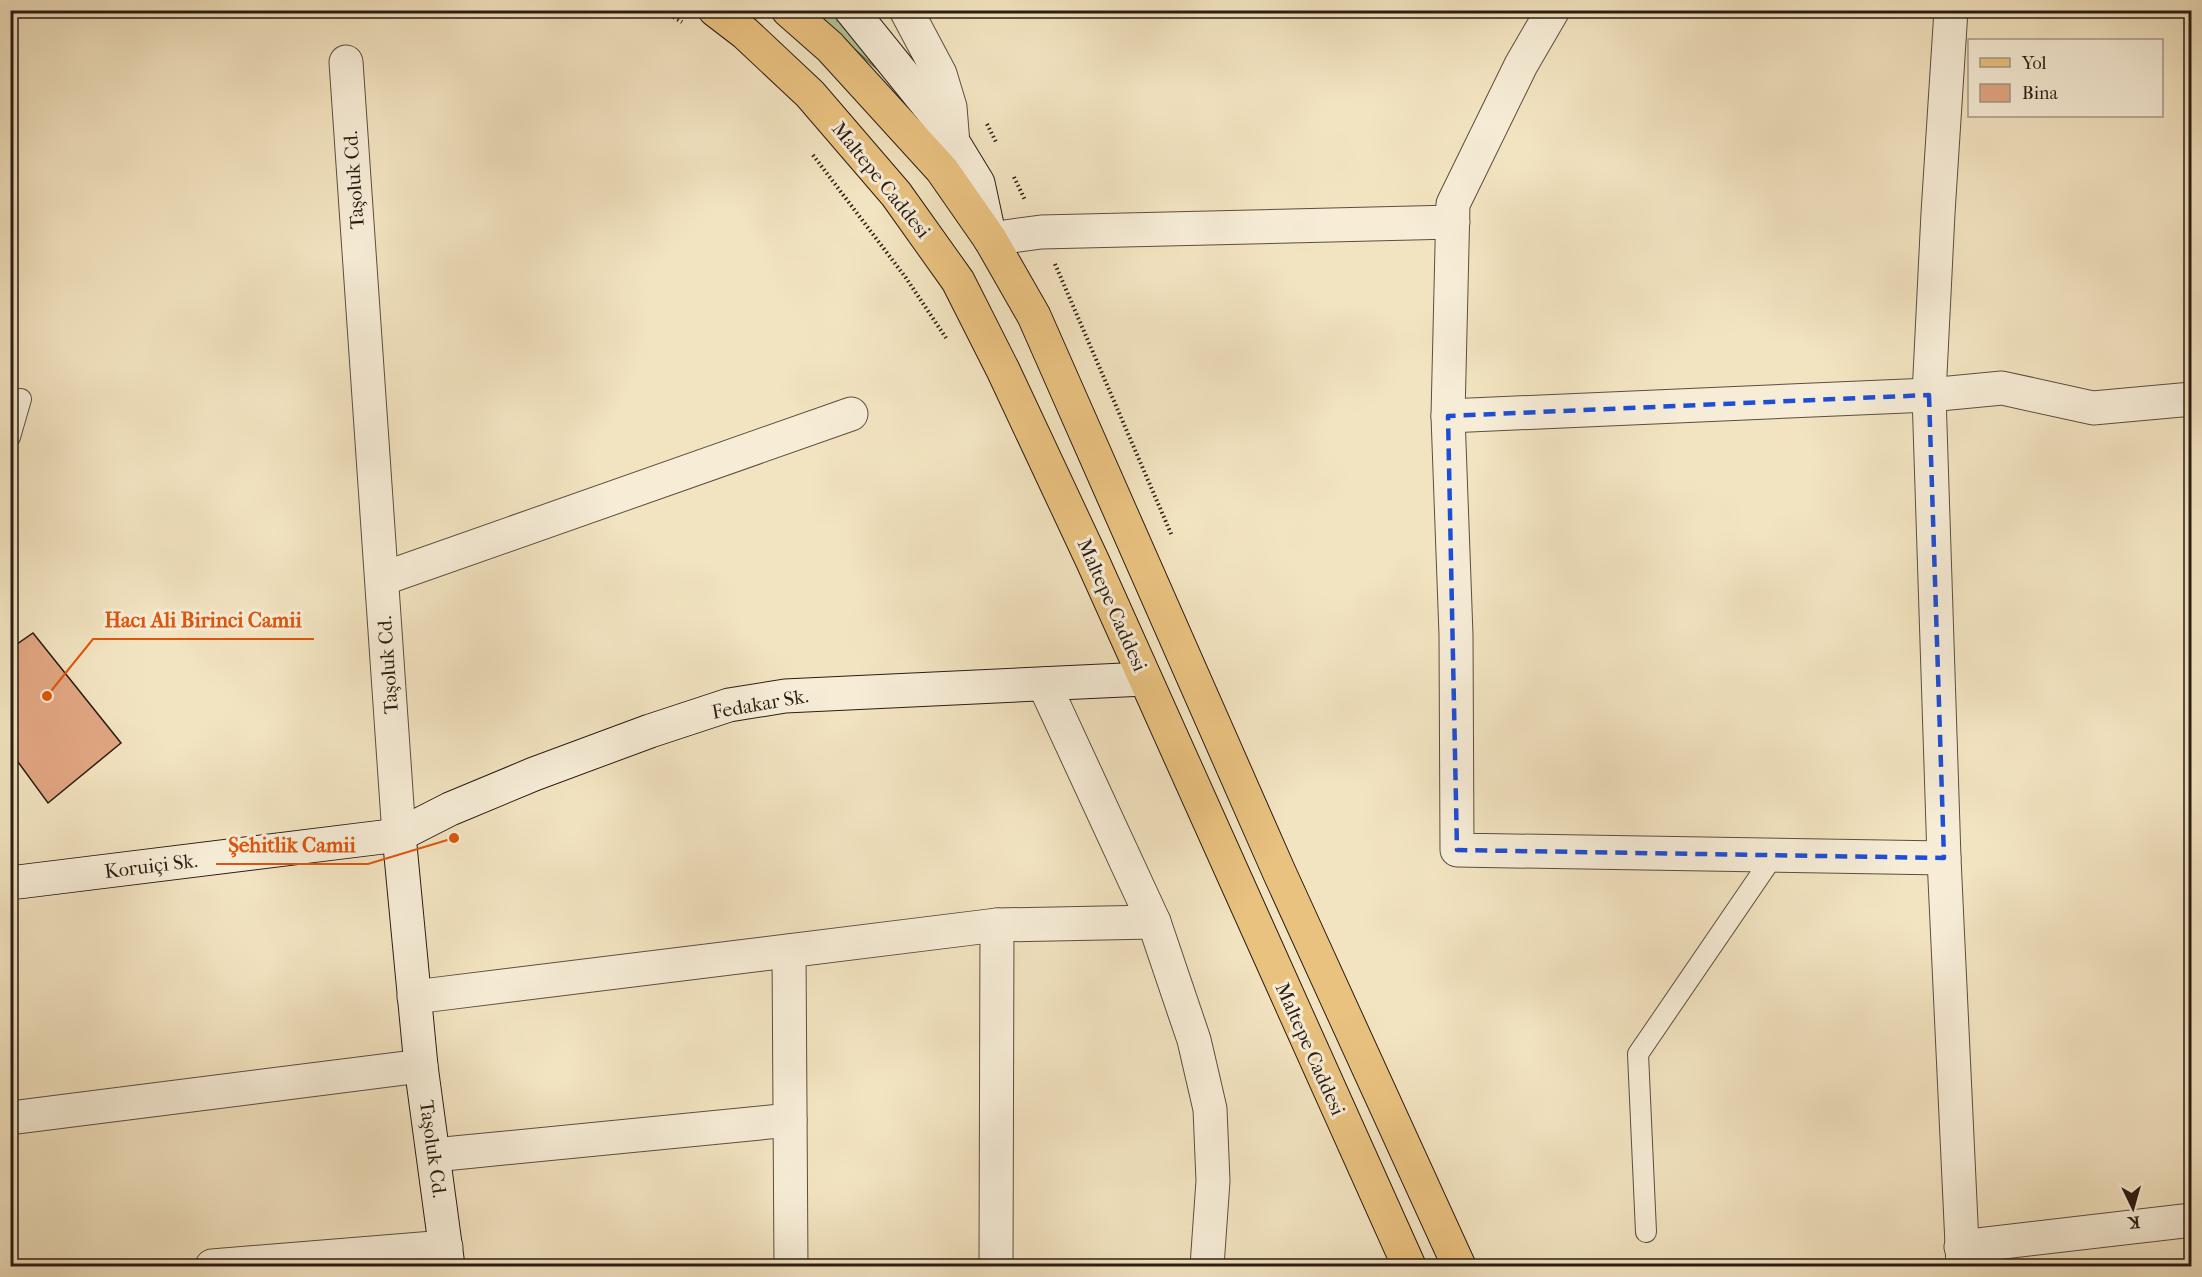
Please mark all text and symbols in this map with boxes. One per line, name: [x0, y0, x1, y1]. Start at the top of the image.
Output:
legend: [1968, 39, 2163, 117]
text: Yol: [2021, 53, 2047, 74]
text: Bina: [2022, 83, 2058, 104]
street label: Maltepe Caddesi: [827, 117, 935, 243]
street label: Taşoluk Cd.: [339, 130, 369, 230]
street label: Maltepe Caddesi: [1072, 535, 1152, 675]
callout: Hacı Ali Birinci Camii: [93, 600, 314, 639]
text: Hacı Ali Birinci Camii: [104, 608, 302, 632]
street label: Taşoluk Cd.: [373, 615, 403, 715]
street label: Fedakar Sk.: [710, 684, 810, 724]
callout: Şehitlik Camii: [216, 825, 368, 864]
text: Şehitlik Camii: [228, 833, 357, 858]
street label: Koruiçi Sk.: [103, 849, 199, 883]
street label: Maltepe Caddesi: [1270, 979, 1350, 1119]
street label: Taşoluk Cd.: [415, 1099, 451, 1199]
north arrow: [2103, 1178, 2163, 1238]
text: K: [2126, 1212, 2141, 1233]

